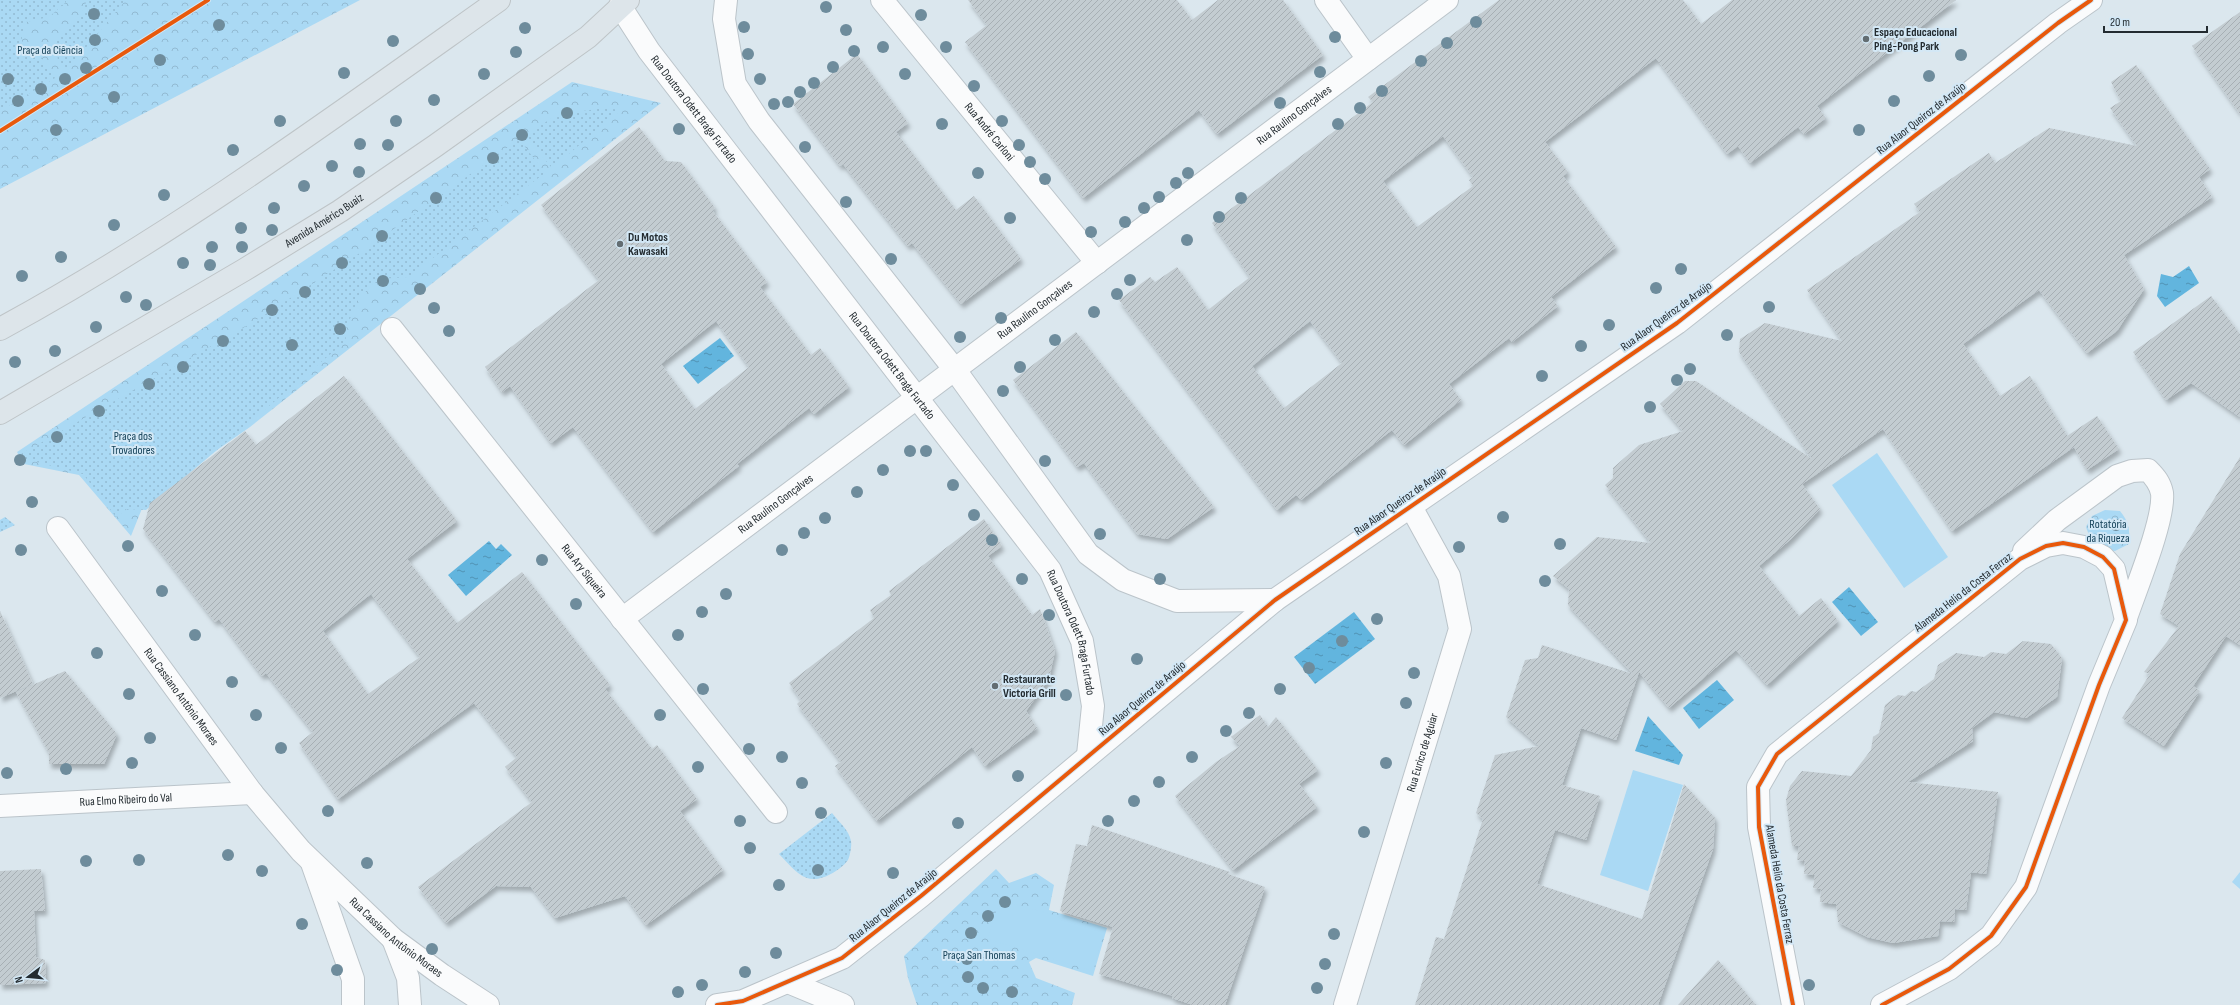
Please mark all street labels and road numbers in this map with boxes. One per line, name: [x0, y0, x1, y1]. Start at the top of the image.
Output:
street label: Rua Doutora Odett Braga Furtado: [647, 53, 740, 166]
street label: Rua Alaor Queiroz de Araújo: [1874, 79, 1969, 158]
street label: Rua Raulino Gonçalves: [1254, 82, 1335, 148]
street label: Rua André Carloni: [961, 100, 1017, 164]
street label: Avenida Américo Buaiz: [281, 190, 367, 252]
street label: Rua Raulino Gonçalves: [994, 277, 1076, 343]
street label: Rua Alaor Queiroz de Araújo: [1618, 278, 1715, 355]
street label: Rua Doutora Odett Braga Furtado: [845, 309, 938, 423]
street label: Rua Alaor Queiroz de Araújo: [1351, 464, 1449, 539]
street label: Rua Raulino Gonçalves: [735, 471, 816, 537]
street label: Rua Ary Siqueira: [558, 541, 610, 602]
street label: Alameda Helio da Costa Ferraz: [1911, 549, 2016, 636]
street label: Rua Doutora Odett Braga Furtado: [1043, 568, 1098, 696]
street label: Rua Cassiano Antônio Moraes: [140, 645, 222, 749]
street label: Rua Alaor Queiroz de Araújo: [1096, 658, 1189, 739]
street label: Rua Eurico de Aguiar: [1404, 711, 1442, 794]
street label: Rua Elmo Ribeiro do Val: [79, 790, 173, 810]
street label: Alameda Helio da Costa Ferraz: [1762, 823, 1797, 945]
street label: Rua Alaor Queiroz de Araújo: [846, 865, 940, 946]
street label: Rua Cassiano Antônio Moraes: [346, 894, 446, 981]

